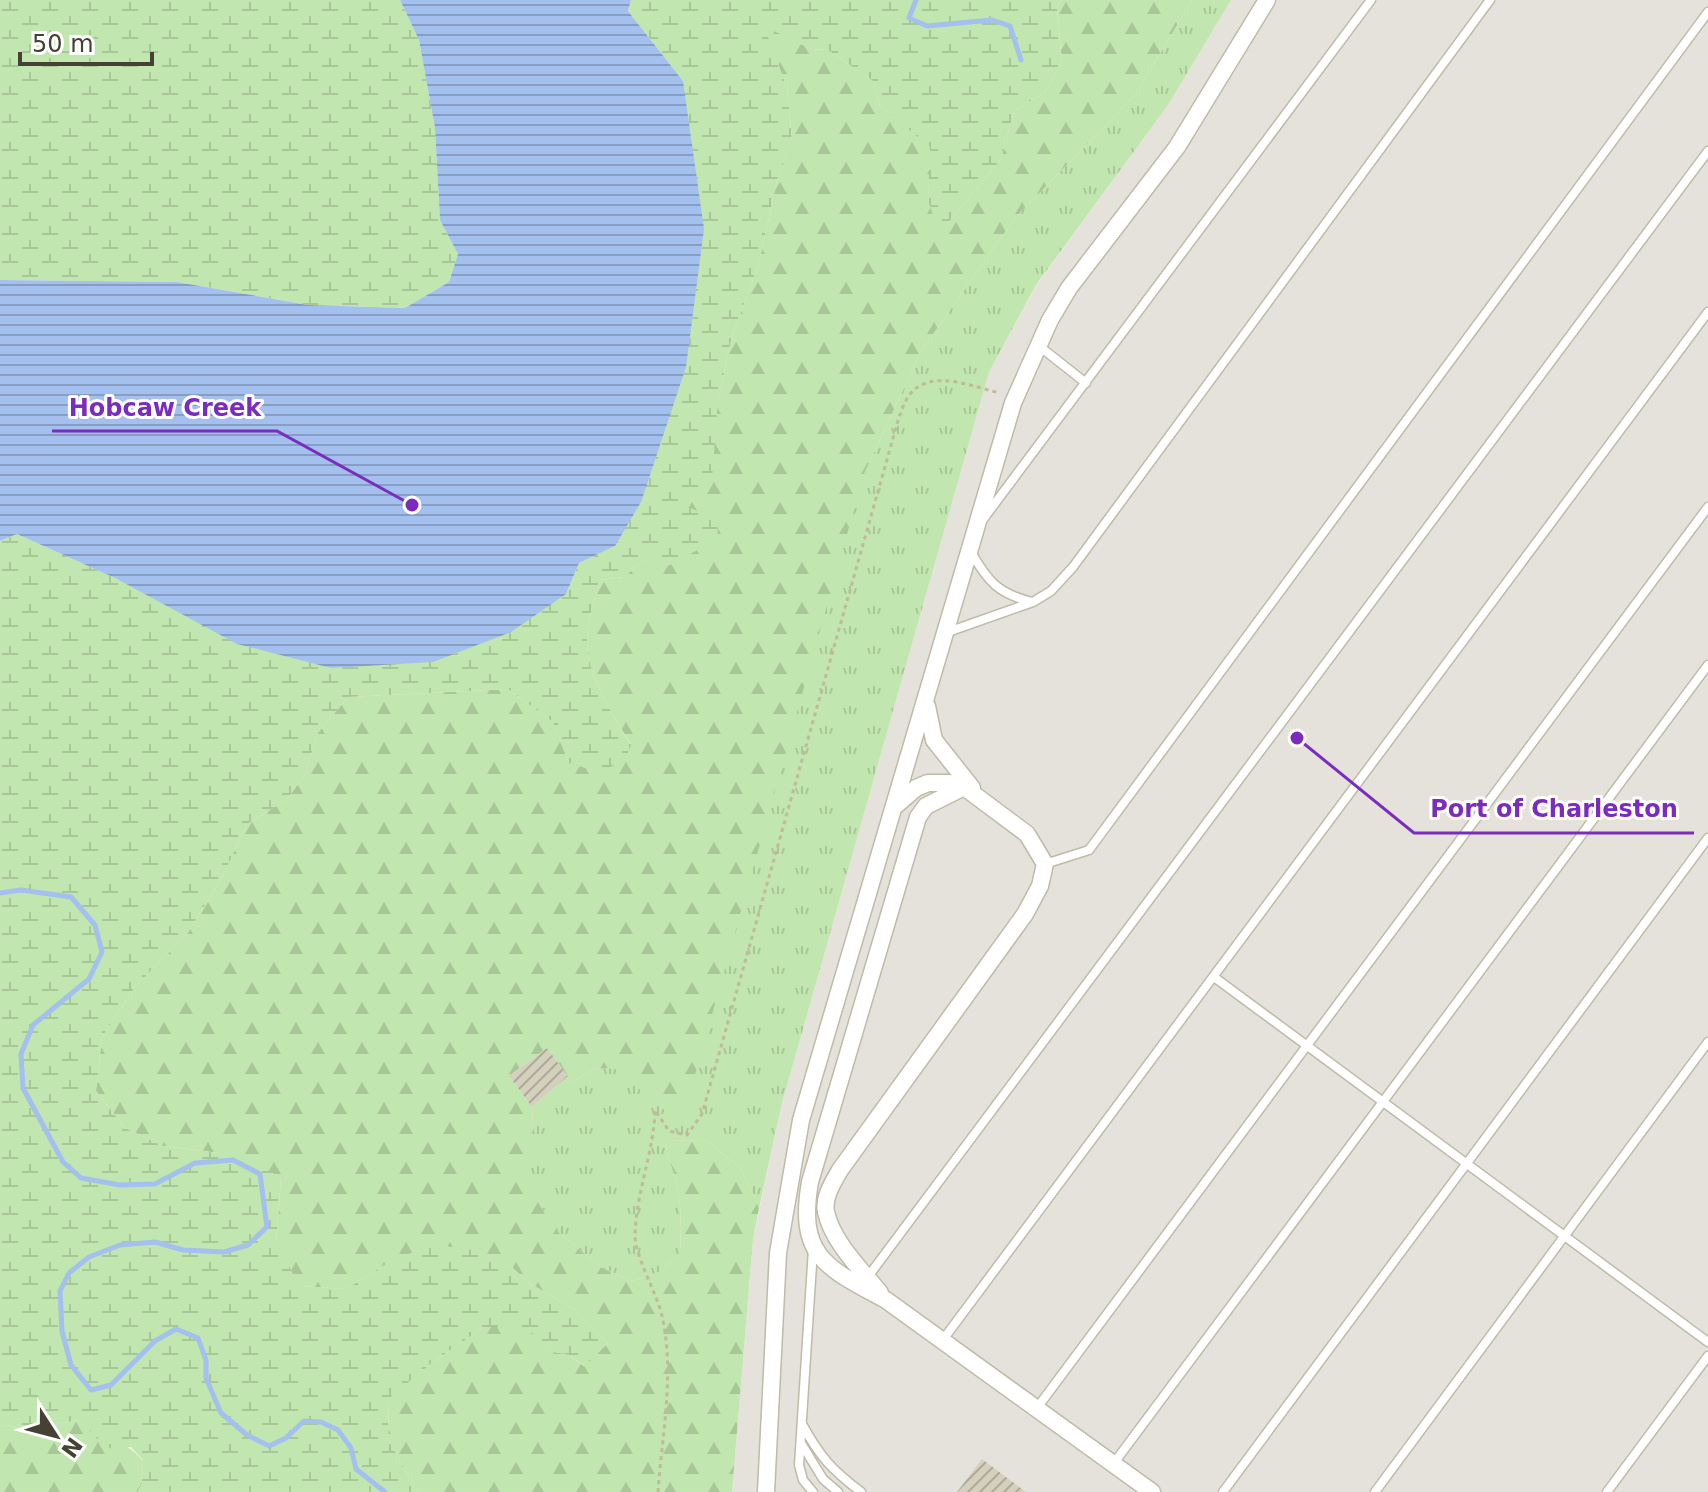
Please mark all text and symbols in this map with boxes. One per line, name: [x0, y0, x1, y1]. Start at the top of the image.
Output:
scale bar: [20, 16, 152, 66]
text: 50 m: [32, 30, 94, 58]
callout: Hobcaw Creek: [52, 383, 277, 431]
text: Hobcaw Creek: [69, 394, 262, 422]
callout: Port of Charleston: [1414, 785, 1694, 833]
text: Port of Charleston: [1430, 795, 1678, 823]
north arrow: [16, 1396, 96, 1476]
text: N: [56, 1433, 87, 1462]

